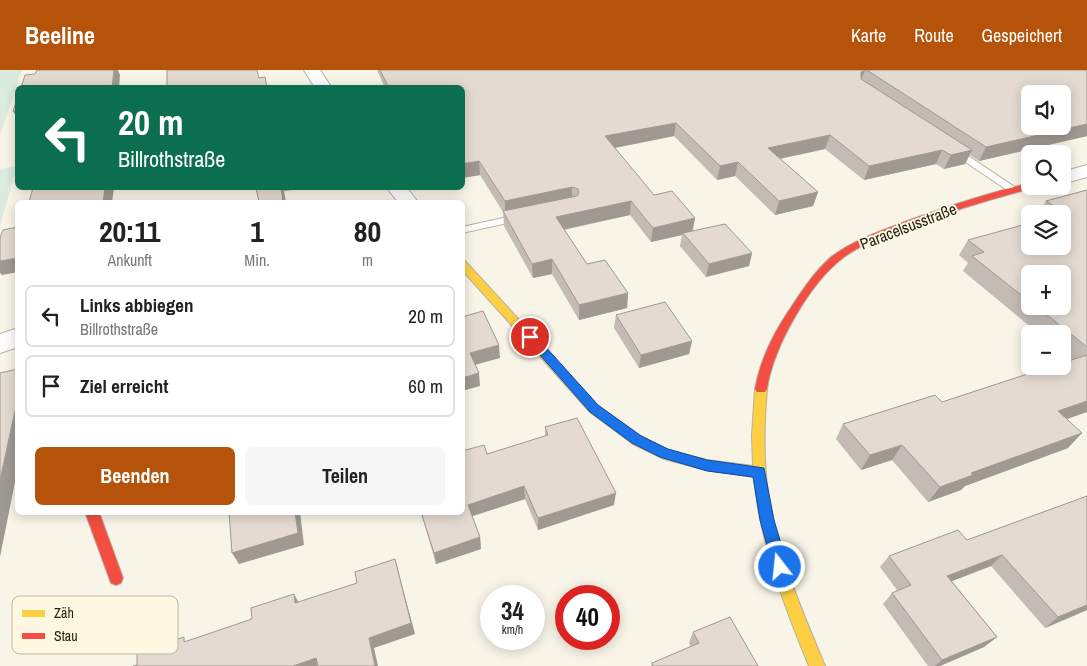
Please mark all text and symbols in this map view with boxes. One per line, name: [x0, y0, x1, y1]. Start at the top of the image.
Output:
text: Beeline: [25, 19, 95, 51]
text: Karte: [851, 23, 886, 48]
text: Route: [914, 23, 954, 48]
text: Gespeichert: [982, 23, 1062, 48]
map controls: [1021, 85, 1071, 375]
button: sound: [1021, 85, 1071, 135]
text: 20 m: [118, 99, 183, 146]
icon: left: [35, 105, 100, 170]
text: Billrothstraße: [118, 144, 225, 174]
button: search: [1021, 145, 1071, 195]
street label: Paracelsusstraße: [856, 197, 960, 255]
button: layers: [1021, 205, 1071, 255]
text: 20:11: [99, 211, 160, 251]
text: 1: [250, 211, 264, 251]
text: 80: [354, 211, 381, 251]
text: Ankunft: [107, 249, 152, 271]
text: Min.: [244, 249, 270, 271]
text: m: [362, 249, 373, 271]
button: +: [1021, 265, 1071, 315]
text: Links abbiegen: [80, 292, 193, 318]
icon: left: [37, 302, 65, 330]
text: 20 m: [408, 303, 443, 329]
pin: [509, 316, 551, 358]
text: Billrothstraße: [80, 318, 158, 340]
icon: arrive: [516, 323, 544, 351]
button: −: [1021, 325, 1071, 375]
icon: arrive: [37, 372, 65, 400]
text: Ziel erreicht: [80, 373, 168, 399]
text: 60 m: [408, 373, 443, 399]
button: Beenden: [35, 447, 235, 505]
button: Teilen: [245, 447, 445, 505]
position arrow: [753, 540, 805, 592]
speed limit sign: 40: [555, 585, 620, 650]
text: 34: [501, 594, 524, 628]
legend: [12, 596, 178, 654]
text: Zäh: [54, 604, 74, 622]
text: km/h: [502, 622, 523, 638]
text: Stau: [54, 627, 78, 645]

